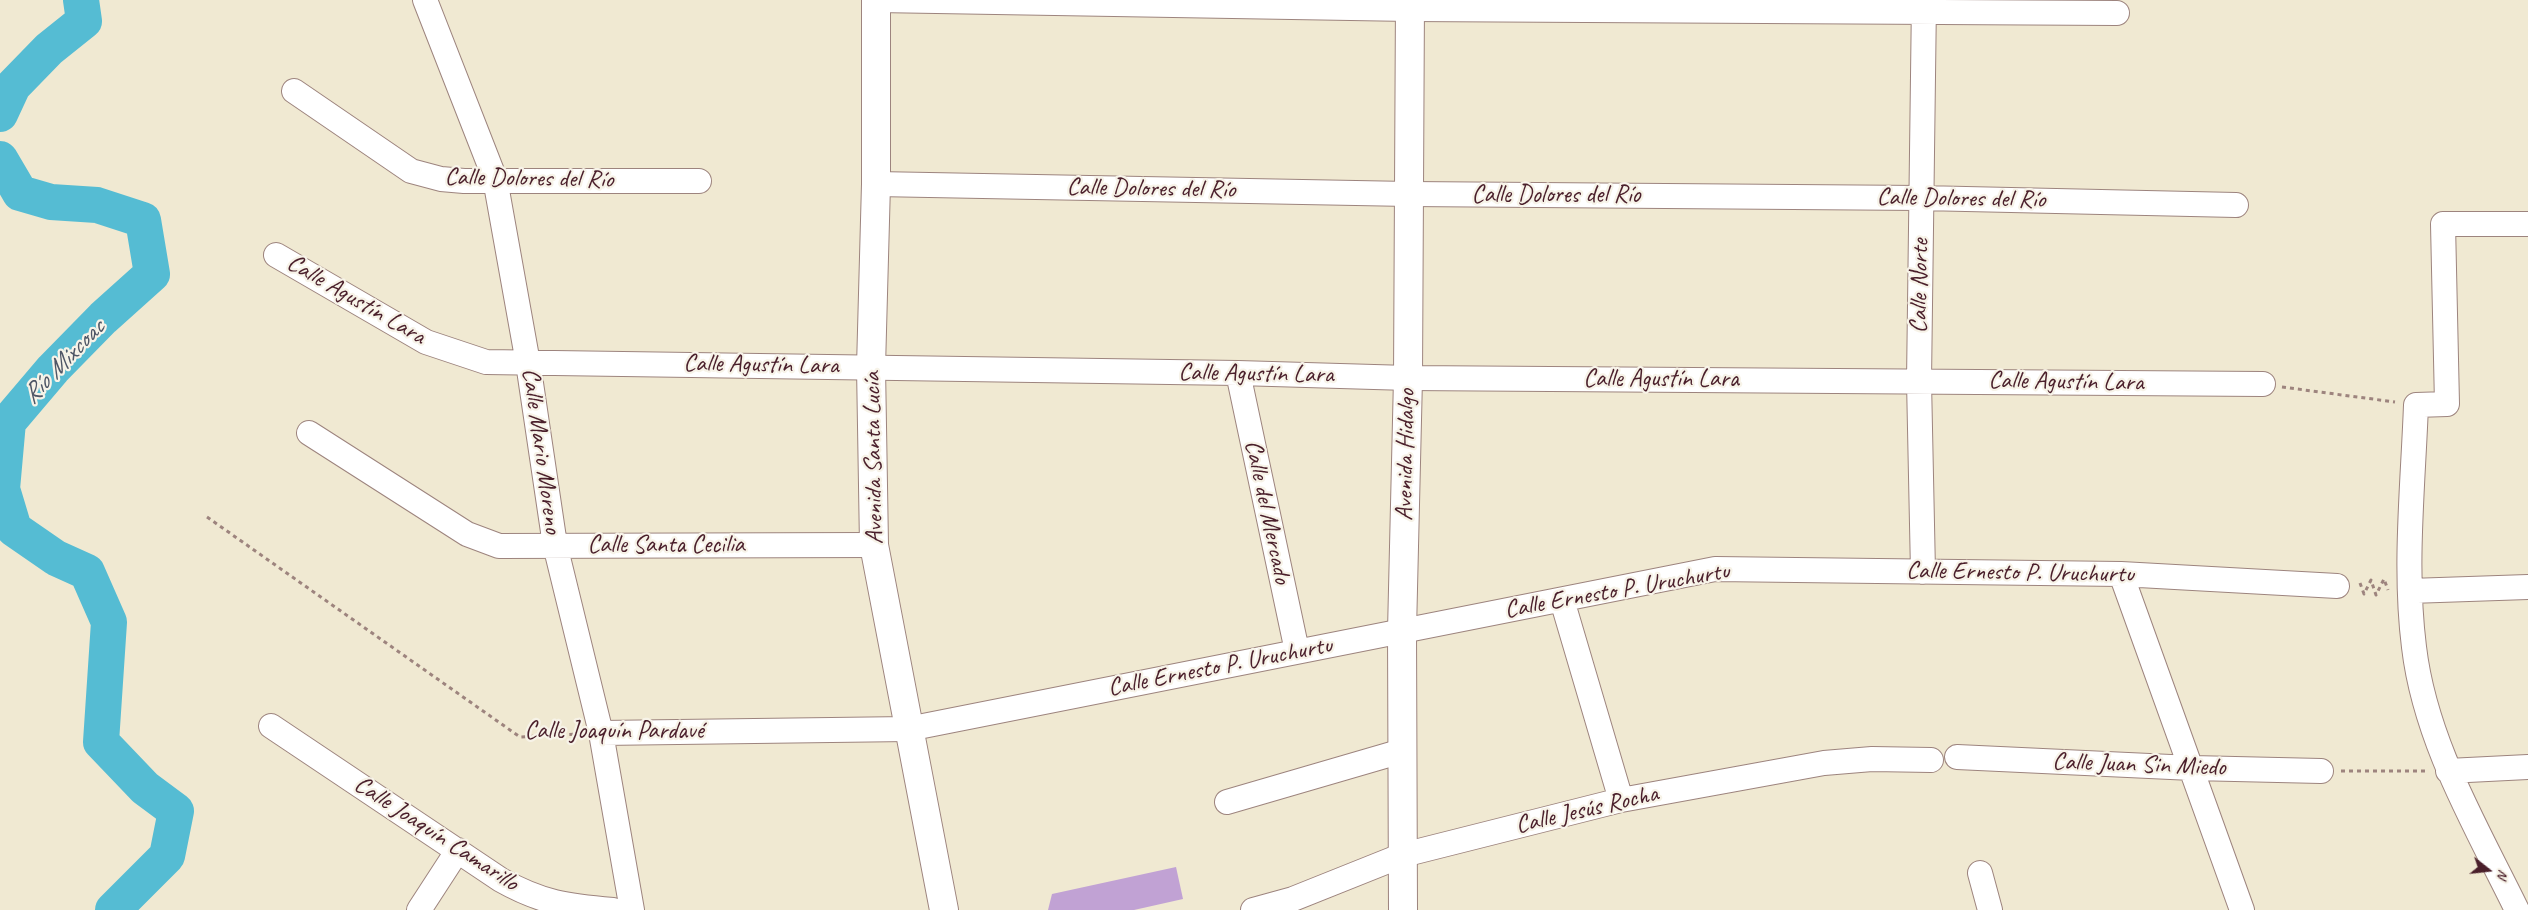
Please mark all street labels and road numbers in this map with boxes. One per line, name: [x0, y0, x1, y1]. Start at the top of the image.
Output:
street label: Calle Dolores del Río: [444, 163, 614, 195]
street label: Calle Dolores del Río: [1066, 173, 1236, 205]
street label: Calle Dolores del Río: [1472, 180, 1640, 210]
street label: Calle Dolores del Río: [1876, 183, 2046, 215]
street label: Calle Norte: [1904, 238, 1936, 334]
street label: Calle Agustín Lara: [281, 248, 431, 352]
street label: Calle Agustín Lara: [683, 349, 839, 381]
street label: Calle Agustín Lara: [1178, 358, 1334, 390]
street label: Calle Agustín Lara: [1583, 364, 1739, 394]
street label: Calle Mario Moreno: [515, 366, 567, 536]
street label: Calle Agustín Lara: [1988, 366, 2144, 398]
street label: Avenida Santa Lucía: [857, 371, 891, 545]
street label: Avenida Hidalgo: [1390, 389, 1422, 521]
street label: Calle del Mercado: [1237, 437, 1297, 587]
street label: Calle Santa Cecilia: [587, 530, 745, 560]
street label: Calle Ernesto P. Uruchurtu: [1502, 556, 1732, 626]
street label: Calle Ernesto P. Uruchurtu: [1906, 556, 2134, 590]
street label: Calle Ernesto P. Uruchurtu: [1105, 631, 1335, 703]
street label: Calle Joaquín Pardavé: [524, 716, 704, 746]
street label: Calle Juan Sin Miedo: [2052, 747, 2226, 783]
street label: Calle Joaquín Camarillo: [348, 770, 524, 898]
street label: Calle Jesús Rocha: [1513, 779, 1661, 841]

